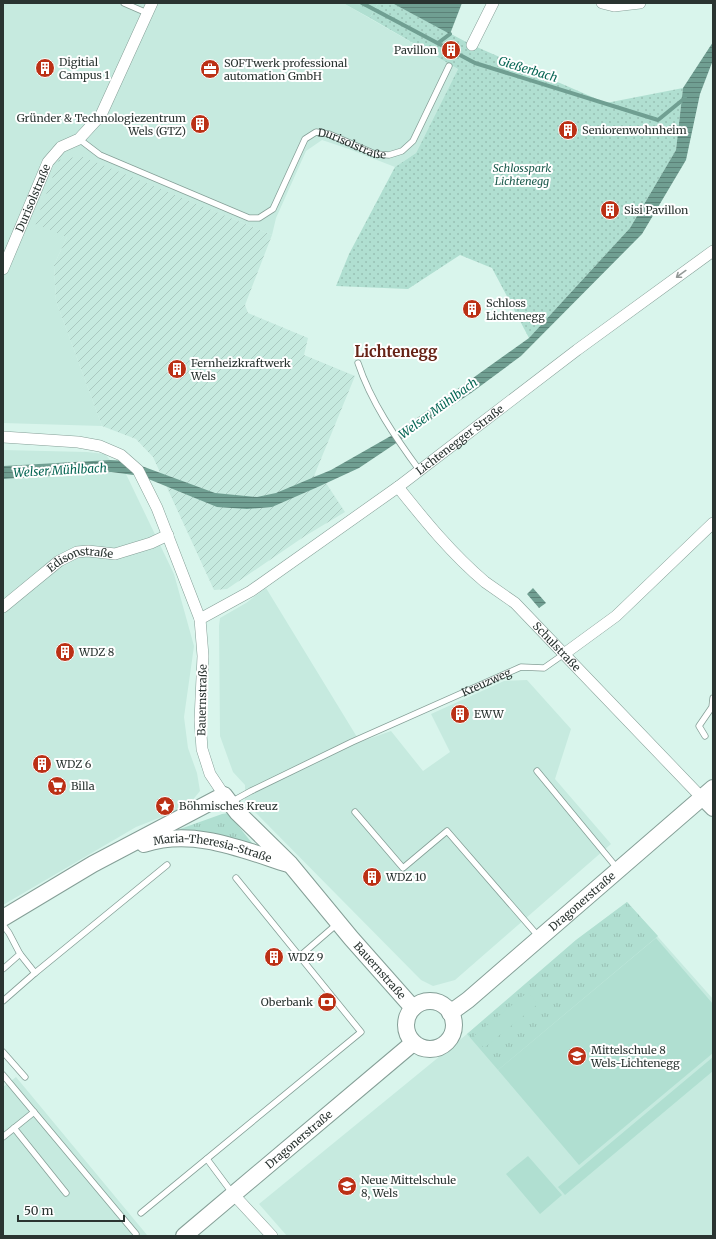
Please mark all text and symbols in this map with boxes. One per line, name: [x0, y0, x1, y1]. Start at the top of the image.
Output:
building icon: Pavillon: [440, 39, 462, 61]
place label: Pavillon: [394, 43, 438, 57]
water label: Gießerbach: [497, 53, 559, 85]
place label: Digitial Campus 1: [59, 55, 110, 82]
place label: SOFTwerk professional automation GmbH: [224, 56, 348, 83]
building icon: Digitial Campus 1: [34, 57, 56, 79]
office icon: SOFTwerk professional automation GmbH: [199, 58, 221, 80]
place label: Gründer & Technologiezentrum Wels (GTZ): [17, 111, 186, 138]
building icon: Gründer & Technologiezentrum Wels (GTZ): [189, 113, 211, 135]
building icon: Seniorenwohnheim: [557, 119, 579, 141]
place label: Seniorenwohnheim: [582, 123, 687, 137]
street label: Durisolstraße: [317, 125, 387, 162]
park label: Schlosspark Lichtenegg: [493, 161, 551, 188]
street label: Durisolstraße: [12, 162, 53, 234]
building icon: Sisi Pavillon: [599, 199, 621, 221]
place label: Sisi Pavillon: [624, 203, 689, 217]
one-way arrow: [676, 270, 687, 278]
place label: Schloss Lichtenegg: [486, 296, 545, 323]
building icon: Schloss Lichtenegg: [461, 298, 483, 320]
district label: Lichtenegg: [355, 342, 438, 361]
place label: Fernheizkraftwerk Wels: [190, 356, 291, 383]
building icon: Fernheizkraftwerk Wels: [166, 358, 188, 380]
water label: Welser Mühlbach: [396, 374, 480, 442]
street label: Lichtenegger Straße: [413, 402, 507, 478]
water label: Welser Mühlbach: [13, 460, 107, 480]
street label: Edisonstraße: [44, 544, 114, 575]
street label: Schulstraße: [530, 619, 584, 674]
building icon: WDZ 8: [54, 641, 76, 663]
place label: WDZ 8: [78, 645, 115, 659]
street label: Bauernstraße: [194, 664, 210, 736]
street label: Kreuzweg: [459, 665, 514, 700]
building icon: EWW: [449, 703, 471, 725]
place label: EWW: [474, 707, 505, 721]
building icon: WDZ 6: [31, 753, 53, 775]
place label: WDZ 6: [55, 757, 92, 771]
supermarket icon: Billa: [46, 775, 68, 797]
place label: Billa: [71, 779, 95, 793]
place icon: Böhmisches Kreuz: [154, 795, 176, 817]
place label: Böhmisches Kreuz: [179, 799, 278, 813]
street label: Maria-Theresia-Straße: [152, 831, 274, 865]
building icon: WDZ 10: [361, 866, 383, 888]
street label: Dragonerstraße: [546, 869, 618, 934]
place label: WDZ 10: [385, 870, 426, 884]
street label: Bauernstraße: [351, 939, 409, 1002]
building icon: WDZ 9: [263, 946, 285, 968]
place label: WDZ 9: [287, 950, 324, 964]
bank icon: Oberbank: [316, 991, 338, 1013]
place label: Oberbank: [261, 995, 313, 1009]
place label: Mittelschule 8 Wels-Lichtenegg: [590, 1043, 680, 1070]
school or university icon: Mittelschule 8 Wels-Lichtenegg: [566, 1045, 588, 1067]
street label: Dragonerstraße: [262, 1107, 335, 1172]
place label: Neue Mittelschule 8, Wels: [361, 1173, 456, 1200]
school or university icon: Neue Mittelschule 8, Wels: [336, 1175, 358, 1197]
scale bar: [18, 1197, 124, 1223]
text: 50 m: [24, 1203, 53, 1218]

